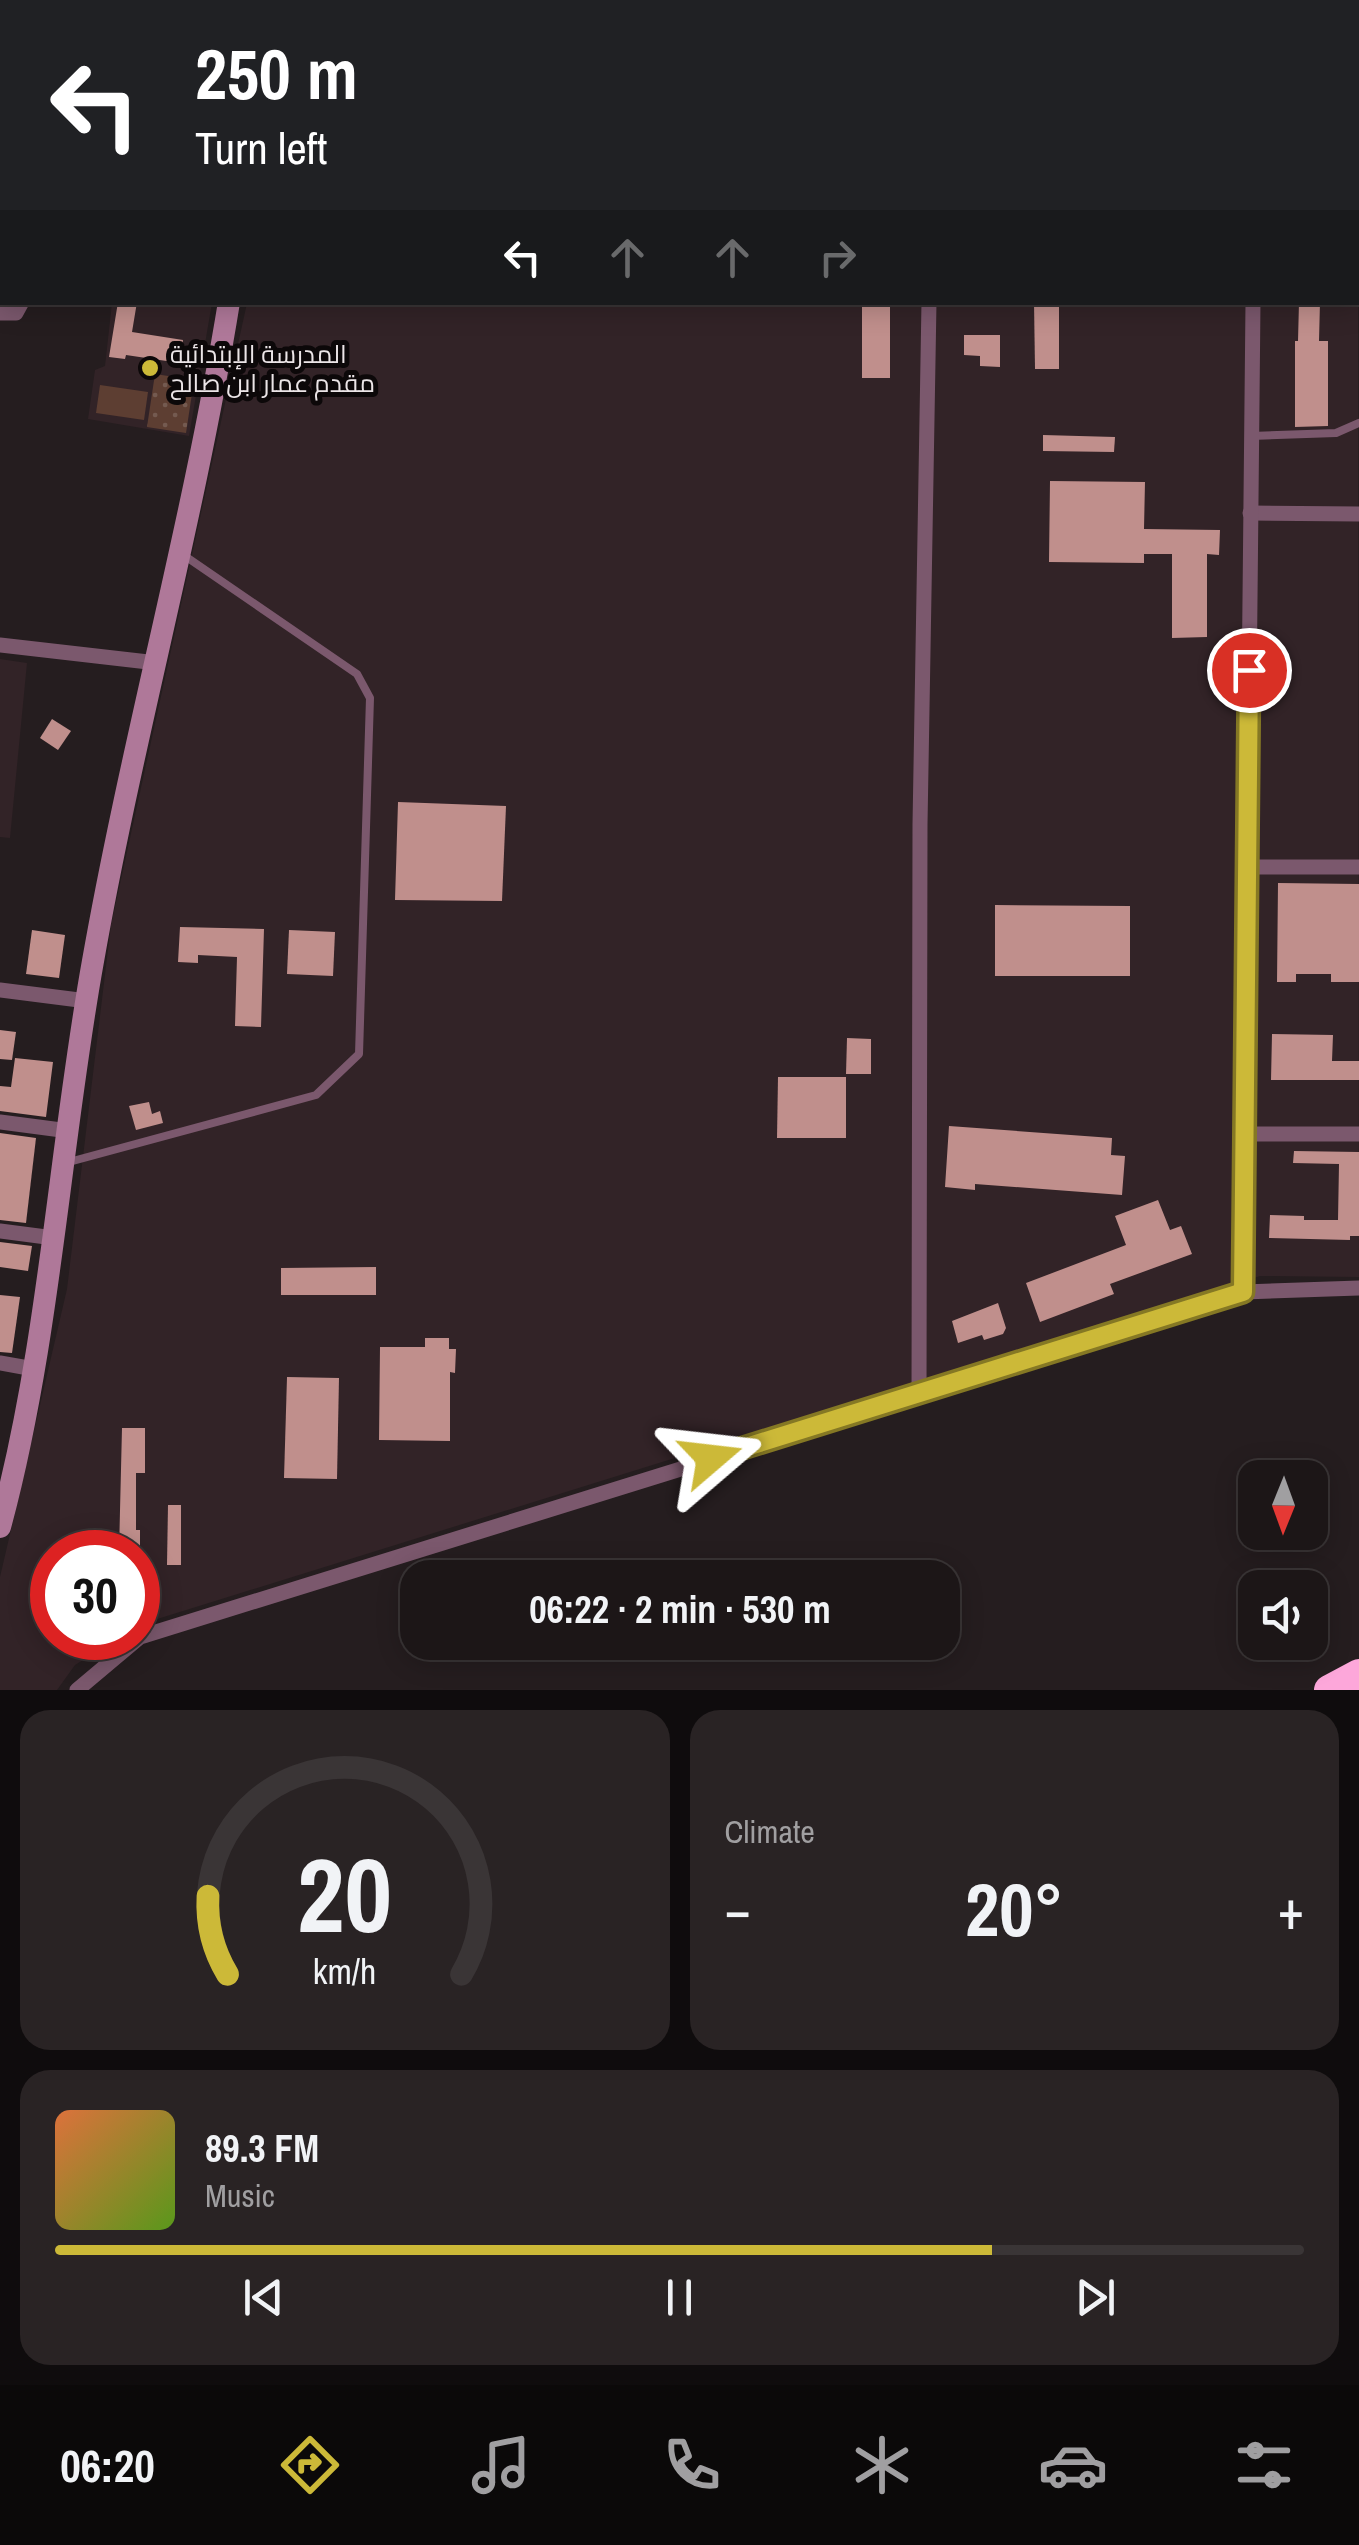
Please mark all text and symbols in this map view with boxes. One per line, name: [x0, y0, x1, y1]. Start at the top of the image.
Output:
text: 250 m: [195, 27, 358, 121]
icon: left: [30, 40, 160, 170]
text: Turn left: [195, 117, 327, 178]
icon: left: [495, 230, 550, 285]
icon: ahead: [600, 230, 655, 285]
icon: ahead: [705, 230, 760, 285]
icon: right: [810, 230, 865, 285]
place label: المدرسة الإبتدائية مقدم عمار ابن صالح: [170, 337, 375, 401]
marker: المدرسة الإبتدائية مقدم عمار ابن صالح: [139, 357, 161, 379]
pin: [1207, 628, 1292, 713]
icon: arrive: [1222, 643, 1277, 698]
position arrow: [659, 1406, 763, 1510]
north arrow: [1238, 1460, 1328, 1550]
map controls: [1238, 1460, 1328, 1660]
speed limit sign: 30: [30, 1530, 160, 1660]
button: sound: [1238, 1570, 1328, 1660]
text: 06:22 · 2 min · 530 m: [529, 1584, 831, 1635]
text: Climate: [725, 1810, 815, 1853]
text: 20: [297, 1824, 392, 1964]
text: 20°: [965, 1858, 1063, 1959]
text: −: [725, 1872, 751, 1946]
text: +: [1278, 1872, 1304, 1946]
text: km/h: [313, 1947, 377, 1995]
text: 89.3 FM: [205, 2123, 319, 2174]
text: Music: [205, 2174, 275, 2217]
icon: previous: [236, 2270, 291, 2325]
icon: pause: [652, 2270, 707, 2325]
icon: next: [1068, 2270, 1123, 2325]
icon: directions: [275, 2430, 345, 2500]
icon: music: [466, 2430, 536, 2500]
icon: phone: [657, 2430, 727, 2500]
icon: climate: [847, 2430, 917, 2500]
icon: car: [1038, 2430, 1108, 2500]
icon: filters: [1229, 2430, 1299, 2500]
text: 06:20: [60, 2435, 155, 2496]

